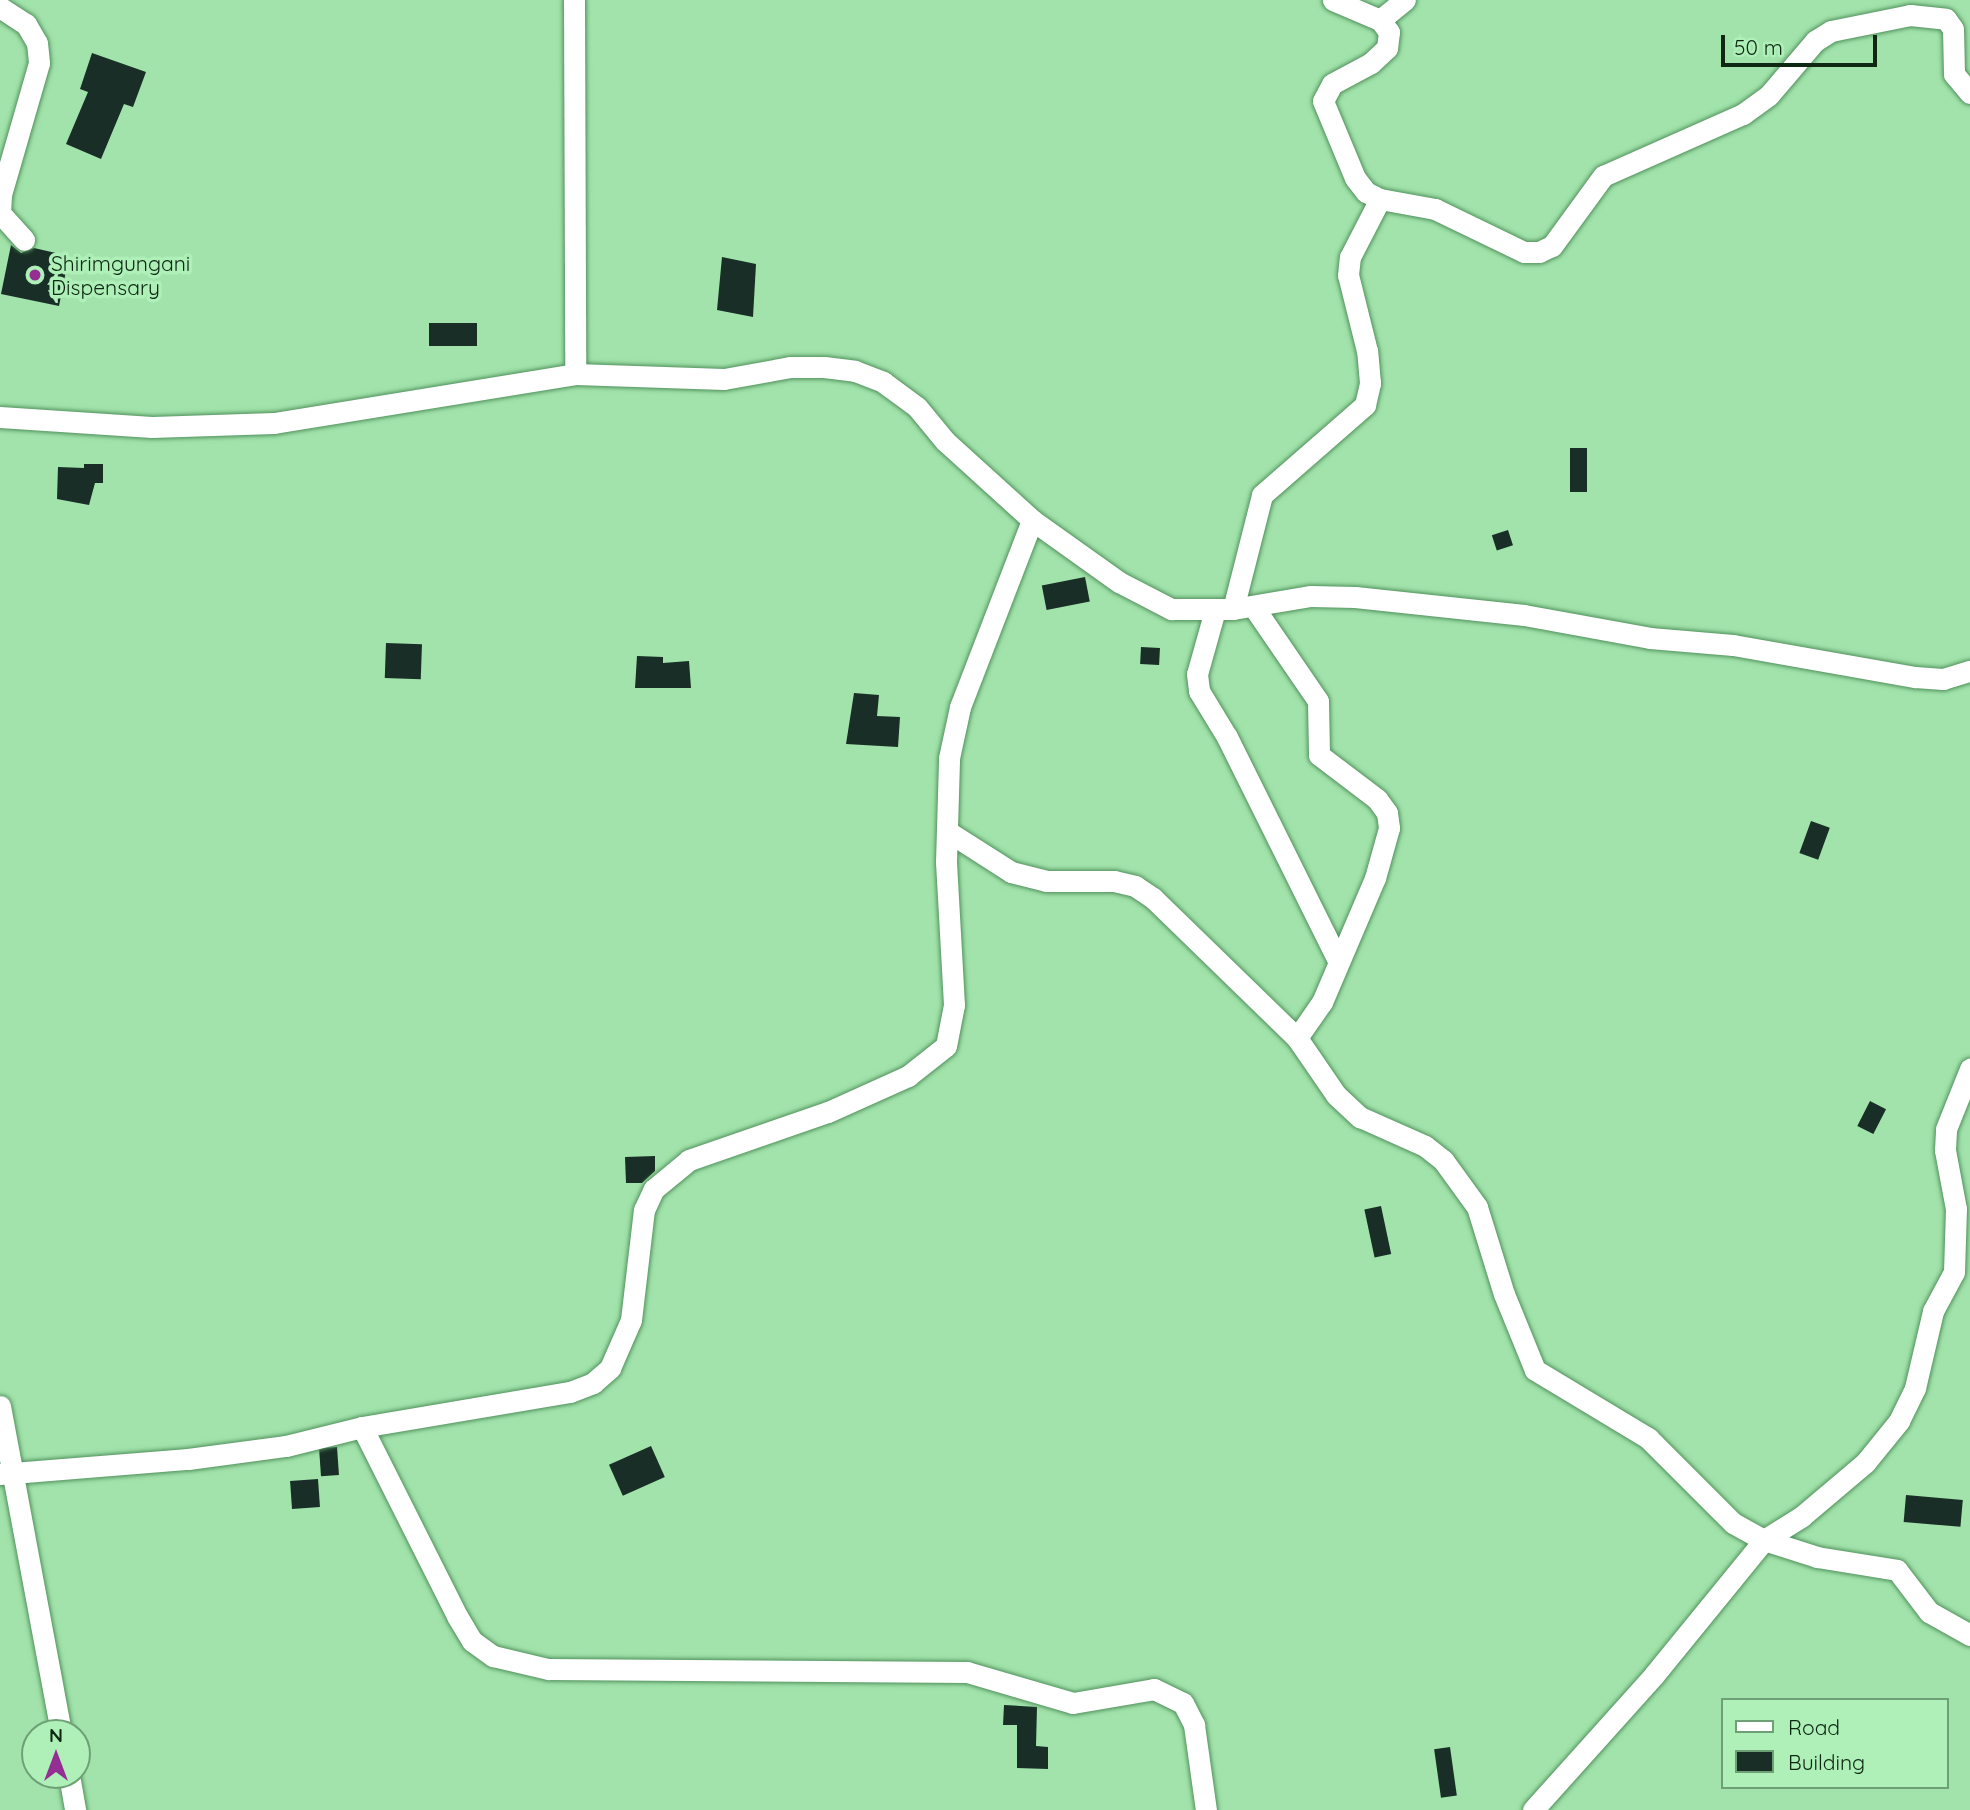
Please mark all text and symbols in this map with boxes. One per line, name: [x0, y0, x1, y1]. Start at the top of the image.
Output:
scale bar: [1725, 21, 1881, 65]
text: 50 m: [1734, 34, 1783, 60]
place label: Shirimgungani Dispensary: [51, 250, 190, 300]
marker: Shirimgungani Dispensary: [25, 265, 45, 285]
legend: [1722, 1698, 1949, 1789]
text: Road: [1788, 1714, 1840, 1740]
north arrow: [21, 1719, 91, 1789]
text: N: [49, 1723, 63, 1747]
text: Building: [1788, 1749, 1865, 1775]

